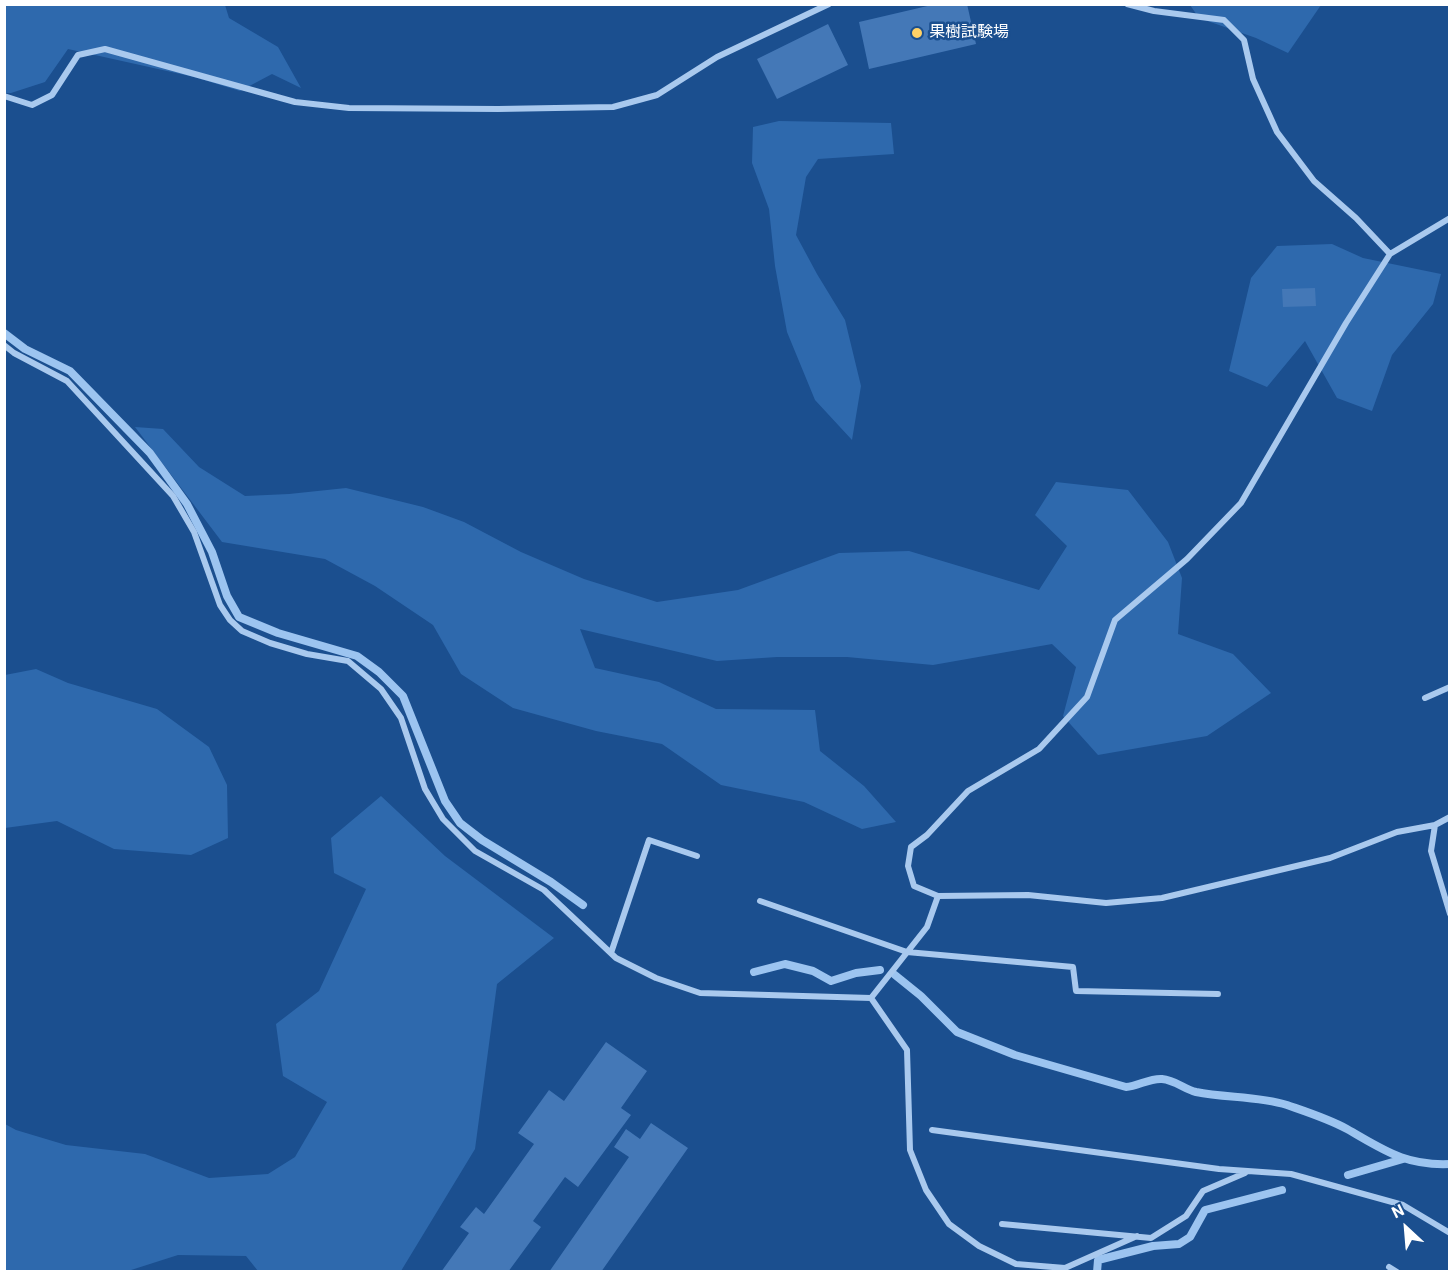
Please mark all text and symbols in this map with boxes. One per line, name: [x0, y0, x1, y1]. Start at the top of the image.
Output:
place label: 果樹試験場: [929, 23, 1009, 43]
marker: 果樹試験場: [910, 26, 924, 40]
north arrow: [1376, 1198, 1436, 1258]
text: N: [1389, 1200, 1407, 1222]

